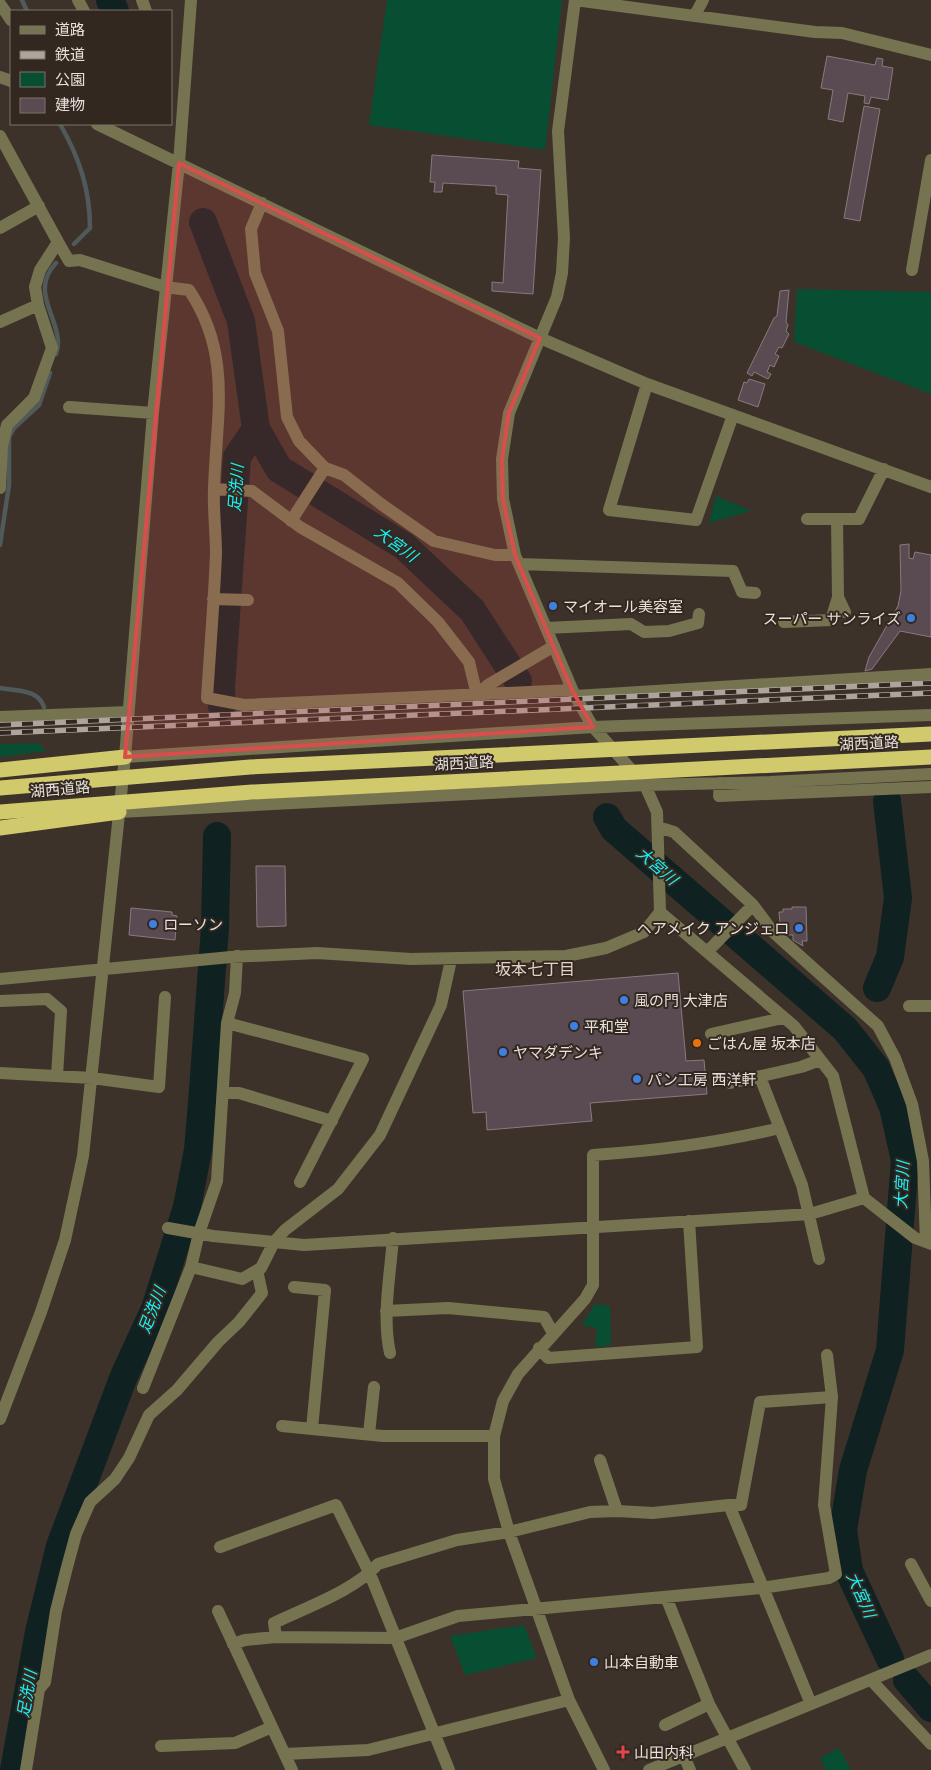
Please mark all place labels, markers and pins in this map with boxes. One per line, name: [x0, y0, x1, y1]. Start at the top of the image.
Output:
place label: マイオール美容室: [563, 597, 683, 616]
marker: マイオール美容室: [547, 600, 559, 612]
place label: スーパー サンライズ: [763, 609, 901, 628]
marker: スーパー サンライズ: [905, 612, 917, 624]
place label: ローソン: [163, 915, 223, 934]
marker: ローソン: [147, 918, 159, 930]
place label: ヘアメイク アンジェロ: [637, 919, 789, 938]
marker: ヘアメイク アンジェロ: [793, 922, 805, 934]
place label: 風の門 大津店: [634, 991, 728, 1010]
marker: 風の門 大津店: [618, 994, 630, 1006]
place label: 平和堂: [584, 1017, 629, 1036]
marker: 平和堂: [568, 1020, 580, 1032]
place label: ごはん屋 坂本店: [707, 1034, 816, 1053]
marker: ごはん屋 坂本店: [691, 1037, 703, 1049]
place label: ヤマダデンキ: [513, 1043, 603, 1062]
marker: ヤマダデンキ: [497, 1046, 509, 1058]
place label: パン工房 西洋軒: [647, 1070, 757, 1089]
marker: パン工房 西洋軒: [631, 1073, 643, 1085]
place label: 山本自動車: [604, 1653, 679, 1672]
marker: 山本自動車: [588, 1656, 600, 1668]
place label: 山田内科: [634, 1743, 694, 1762]
marker: 山田内科: [616, 1745, 630, 1759]

